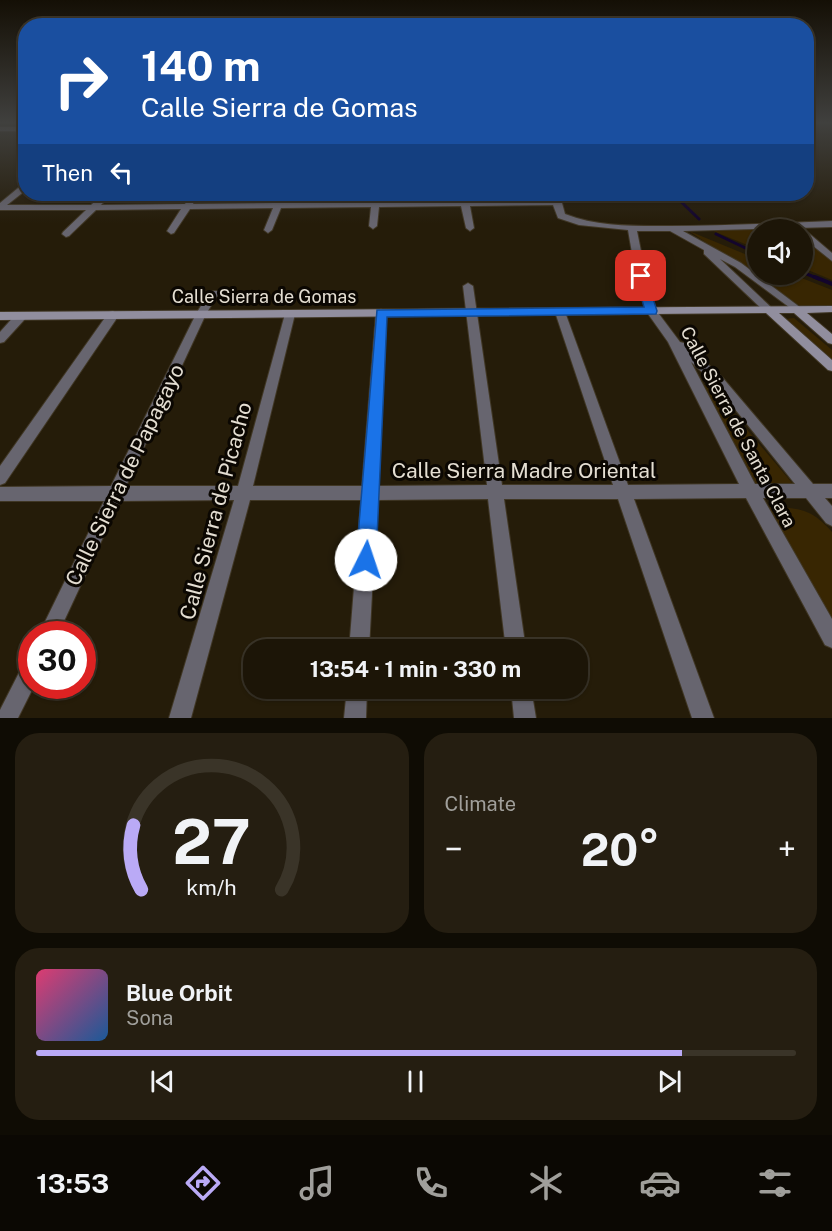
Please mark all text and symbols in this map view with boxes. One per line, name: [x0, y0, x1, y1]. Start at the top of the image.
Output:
text: 140 m: [141, 41, 261, 90]
icon: right: [42, 42, 120, 120]
text: Calle Sierra de Gomas: [141, 91, 418, 123]
icon: left: [105, 156, 138, 189]
text: Then: [42, 160, 93, 186]
map controls: [747, 219, 813, 285]
button: sound: [747, 219, 813, 285]
pin: [615, 250, 666, 301]
icon: arrive: [624, 259, 657, 292]
street label: Calle Sierra de Gomas: [172, 286, 356, 307]
street label: Calle Sierra de Santa Clara: [677, 323, 800, 531]
street label: Calle Sierra de Papagayo: [60, 360, 189, 590]
street label: Calle Sierra de Picacho: [174, 399, 257, 622]
street label: Calle Sierra Madre Oriental: [392, 458, 656, 483]
position arrow: [334, 528, 398, 592]
speed limit sign: 30: [18, 621, 96, 699]
text: 13:54 · 1 min · 330 m: [310, 656, 521, 682]
text: Climate: [445, 792, 516, 816]
text: 27: [172, 805, 251, 878]
text: 20°: [581, 823, 660, 876]
text: −: [445, 830, 463, 868]
text: +: [778, 830, 796, 868]
text: km/h: [187, 875, 237, 900]
text: Blue Orbit: [126, 980, 233, 1006]
text: Sona: [126, 1006, 173, 1030]
icon: previous: [146, 1065, 179, 1098]
icon: pause: [399, 1065, 432, 1098]
icon: next: [653, 1065, 686, 1098]
icon: directions: [182, 1162, 224, 1204]
icon: music: [296, 1162, 338, 1204]
icon: phone: [410, 1162, 452, 1204]
icon: climate: [525, 1162, 567, 1204]
icon: car: [639, 1162, 681, 1204]
icon: filters: [754, 1162, 796, 1204]
text: 13:53: [36, 1167, 109, 1199]

